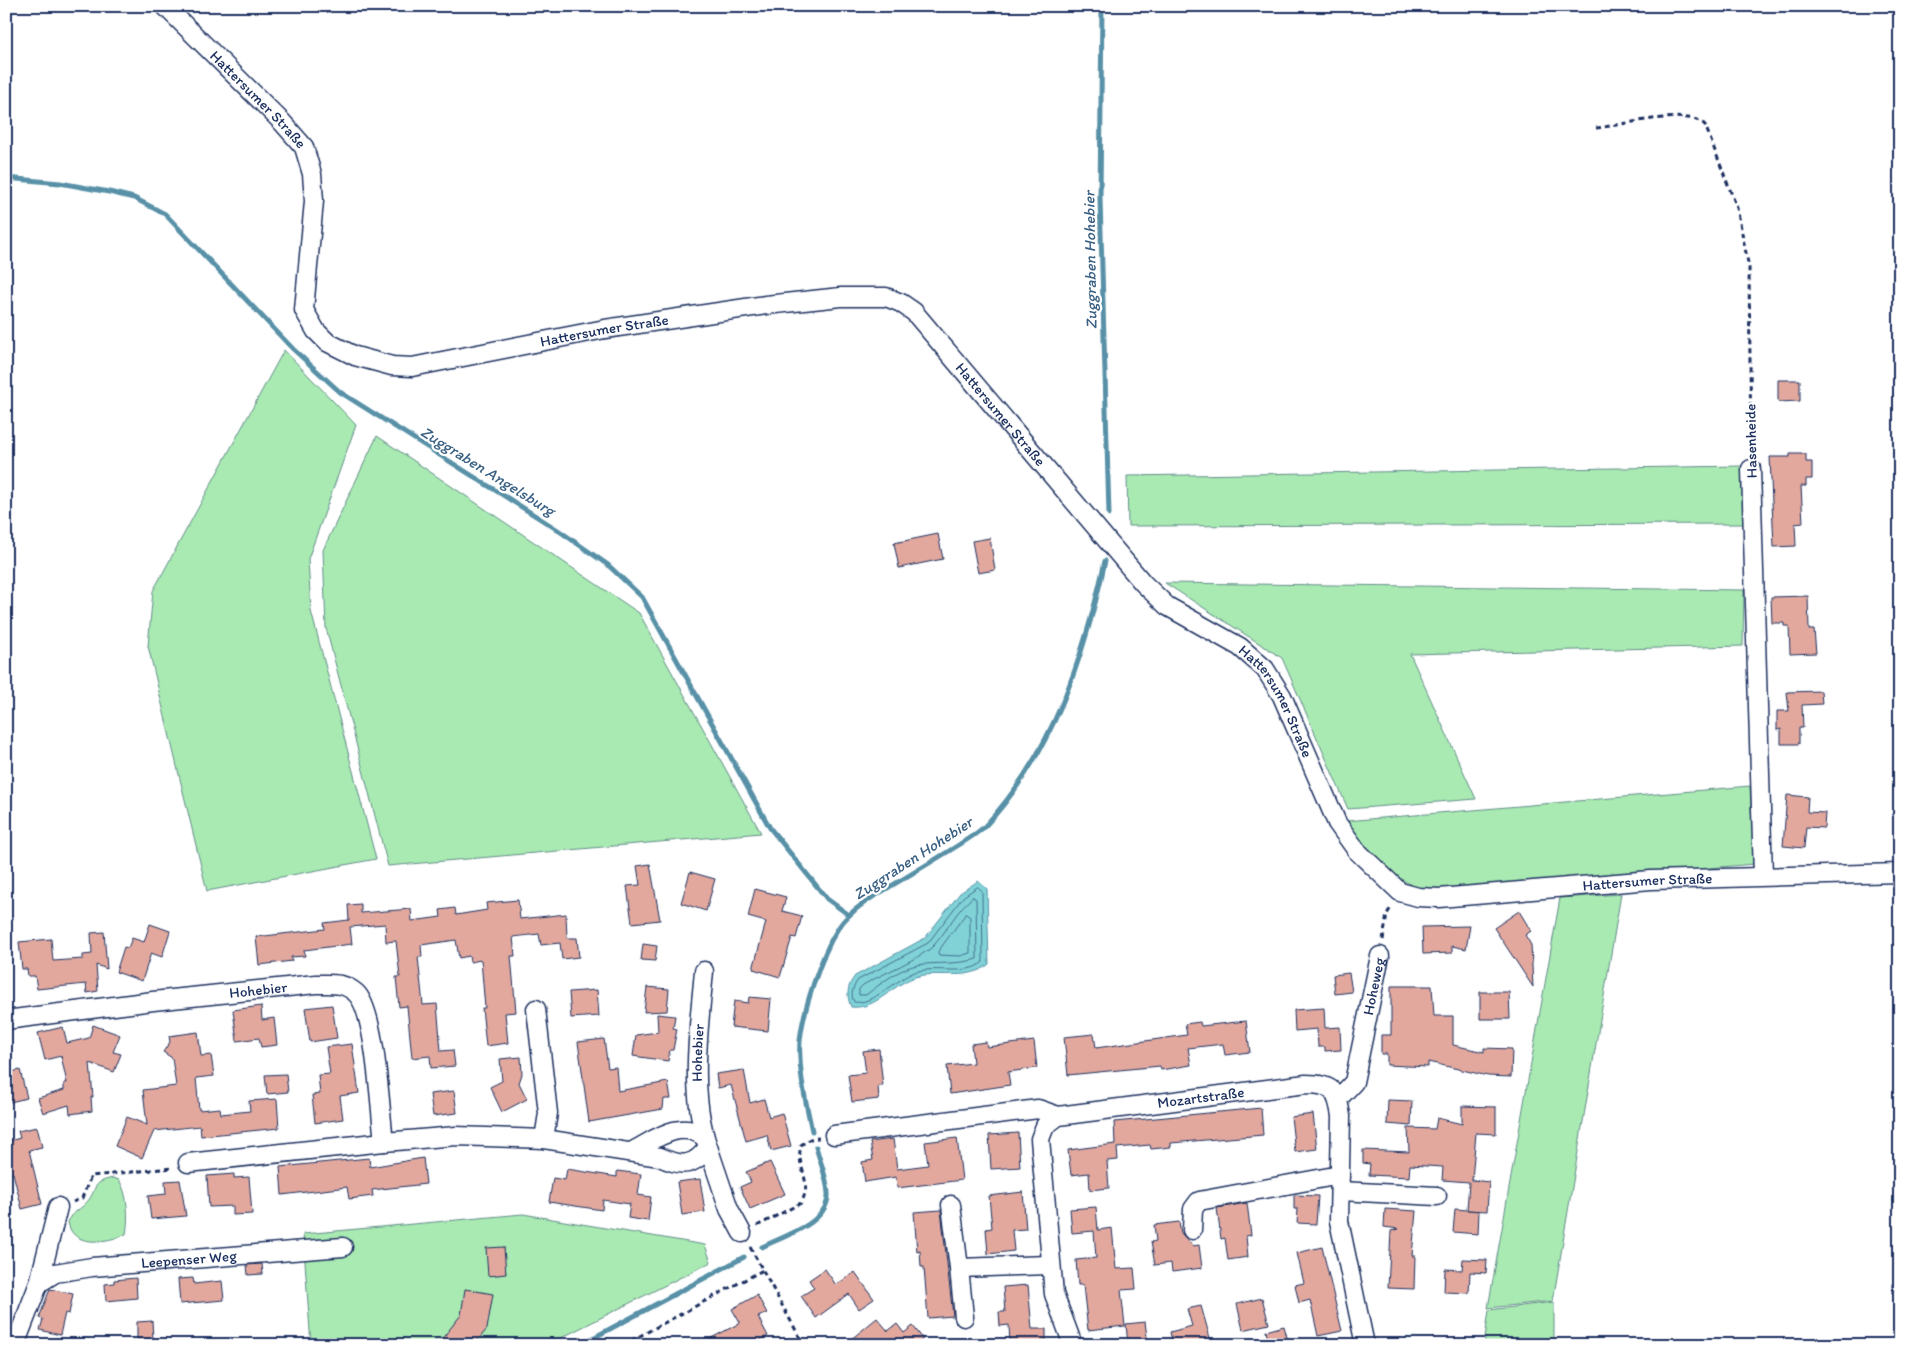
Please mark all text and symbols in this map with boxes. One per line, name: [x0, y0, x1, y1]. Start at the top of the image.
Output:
street label: Hattersumer Straße: [206, 47, 310, 152]
water label: Zuggraben Hohebier: [1079, 189, 1101, 329]
street label: Hattersumer Straße: [539, 311, 670, 351]
street label: Hattersumer Straße: [952, 359, 1049, 470]
street label: Hasenheide: [1741, 404, 1761, 478]
water label: Zuggraben Angelsburg: [417, 422, 560, 521]
street label: Hattersumer Straße: [1235, 641, 1316, 760]
water label: Zuggraben Hohebier: [850, 811, 978, 904]
street label: Hattersumer Straße: [1582, 869, 1713, 895]
street label: Hoheweg: [1359, 956, 1389, 1017]
street label: Hohebier: [228, 978, 288, 1002]
street label: Hohebier: [688, 1023, 708, 1082]
street label: Mozartstraße: [1156, 1083, 1245, 1112]
street label: Leepenser Weg: [140, 1246, 238, 1272]

